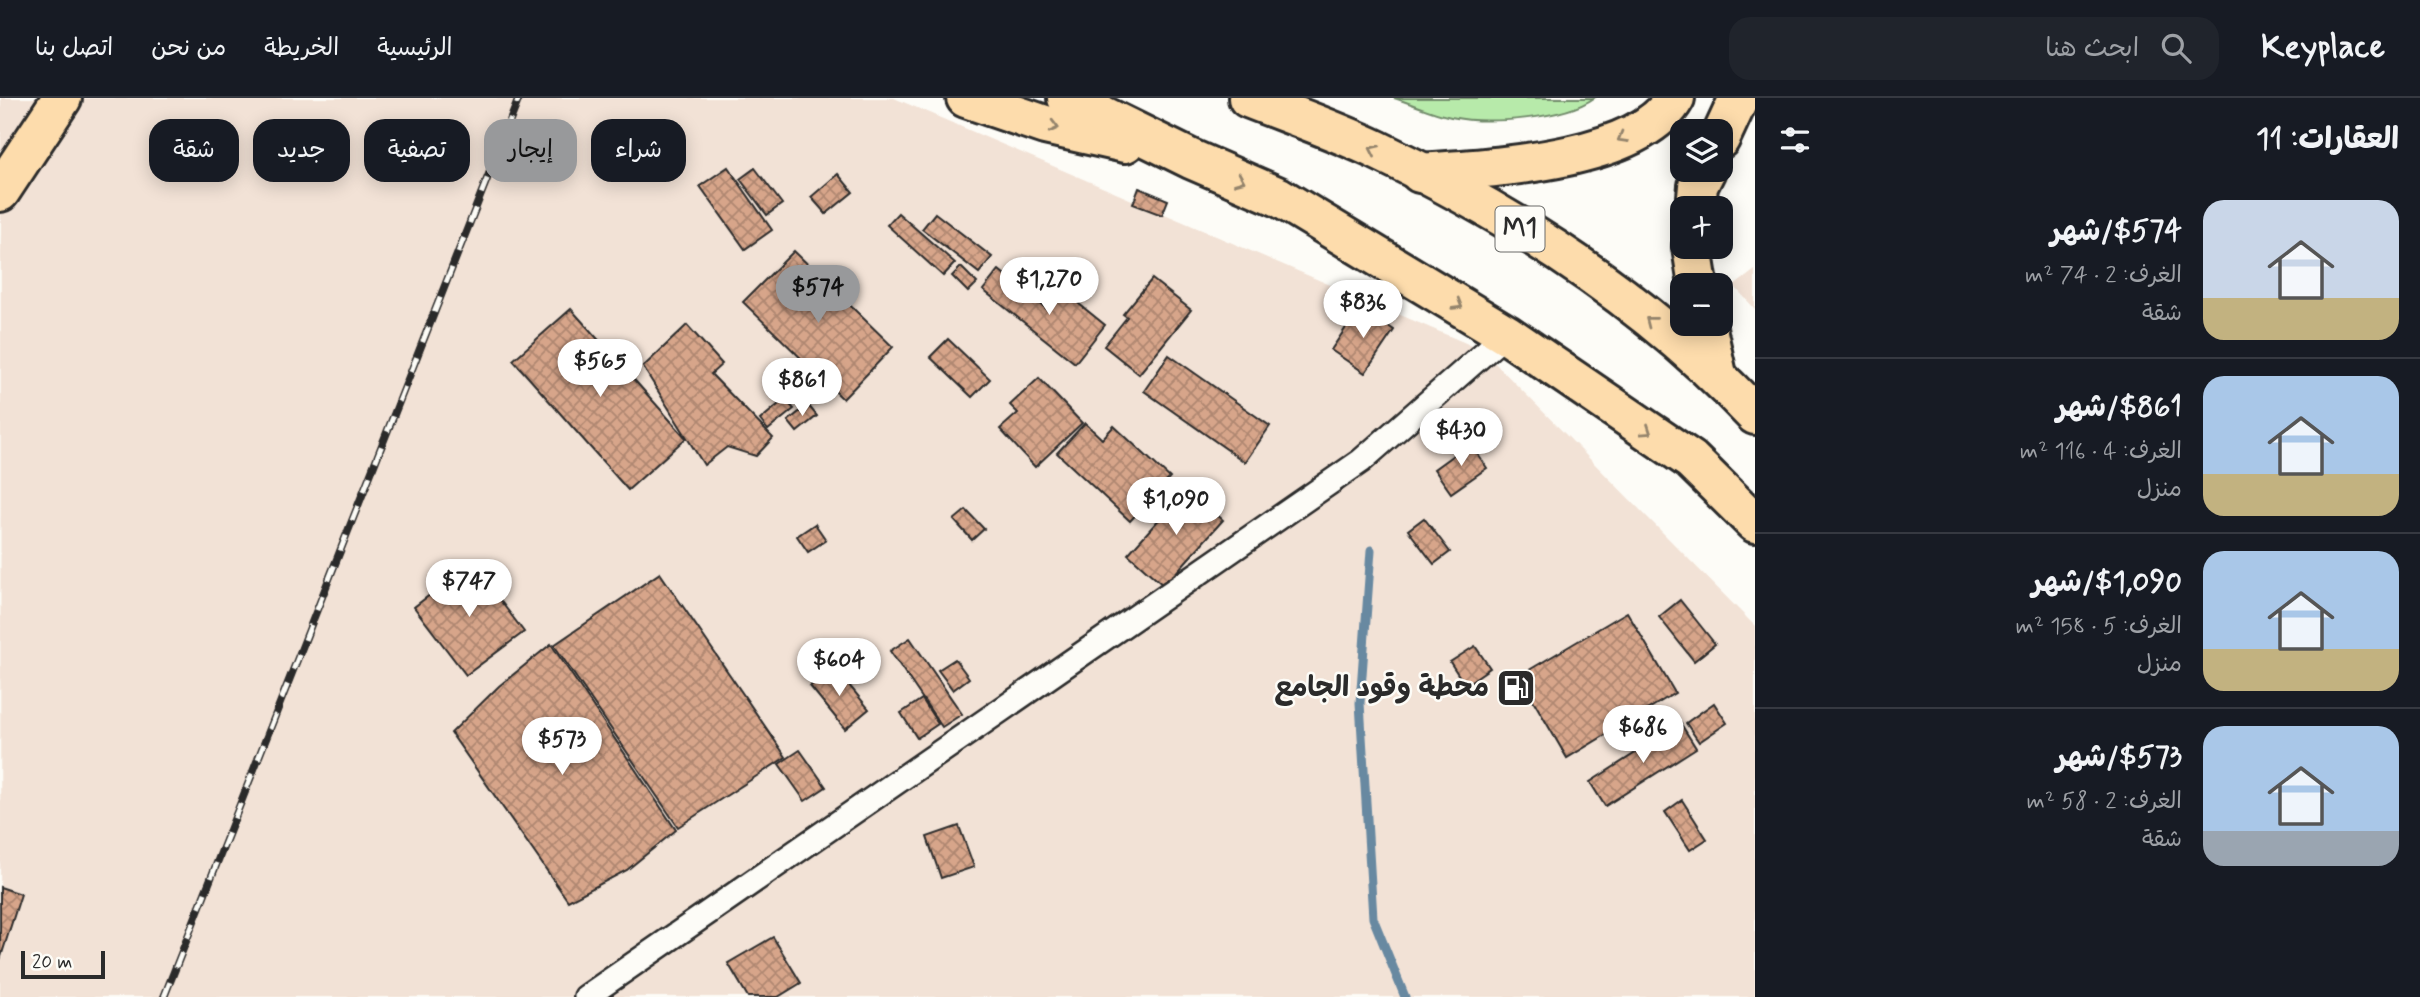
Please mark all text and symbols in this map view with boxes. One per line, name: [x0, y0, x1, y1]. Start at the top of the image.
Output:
search box: [1729, 17, 2219, 80]
text: Keyplace: [2261, 26, 2385, 70]
icon: search: [2157, 29, 2195, 67]
text: ابحث هنا: [2045, 32, 2139, 66]
text: اتصل بنا: [35, 33, 113, 64]
text: من نحن: [151, 33, 226, 64]
text: الخريطة: [264, 33, 339, 64]
text: الرئيسية: [377, 33, 453, 64]
chip: شقة: [149, 119, 239, 182]
chip: جديد: [253, 119, 350, 182]
chip: تصفية: [364, 119, 470, 182]
chip: إيجار: [484, 119, 577, 182]
chip: شراء: [591, 119, 686, 182]
one-way arrow: [1048, 119, 1060, 133]
map controls: [1670, 119, 1733, 336]
button: layers: [1670, 119, 1733, 182]
text: العقارات: 11: [2256, 120, 2399, 159]
icon: filters: [1776, 121, 1814, 159]
one-way arrow: [1617, 130, 1629, 143]
one-way arrow: [1369, 144, 1381, 158]
one-way arrow: [1233, 171, 1245, 185]
button: +: [1670, 196, 1733, 259]
road number: M1: [1496, 206, 1544, 252]
text: $574/شهر: [2051, 212, 2182, 251]
icon: home: [2259, 228, 2343, 312]
pin: $1,270: [992, 258, 1106, 317]
text: الغرف: 2 · 74 m²: [2025, 261, 2182, 291]
text: $1,270: [1016, 265, 1082, 295]
pin: $574: [777, 266, 859, 325]
text: $574: [792, 273, 844, 303]
button: −: [1670, 273, 1733, 336]
pin: $836: [1322, 280, 1404, 340]
text: $836: [1339, 288, 1387, 318]
one-way arrow: [1450, 297, 1463, 310]
text: شقة: [2142, 299, 2182, 329]
one-way arrow: [1645, 317, 1658, 329]
pin: $565: [559, 340, 641, 399]
text: $565: [574, 347, 626, 377]
pin: $861: [761, 358, 843, 418]
text: $861: [778, 366, 826, 396]
text: $861/شهر: [2056, 388, 2182, 427]
icon: home: [2259, 404, 2343, 488]
pin: $430: [1420, 408, 1502, 468]
text: $430: [1436, 416, 1486, 446]
one-way arrow: [1639, 423, 1652, 435]
text: الغرف: 4 · 116 m²: [2020, 437, 2182, 467]
text: منزل: [2137, 475, 2182, 505]
pin: $1,090: [1119, 478, 1233, 537]
text: $1,090: [1143, 485, 1209, 515]
pin: $747: [428, 560, 510, 619]
text: $1,090/شهر: [2032, 563, 2182, 602]
text: $747: [442, 567, 496, 597]
icon: home: [2259, 579, 2343, 663]
text: الغرف: 5 · 158 m²: [2015, 612, 2182, 642]
pin: $604: [798, 638, 880, 698]
text: $604: [813, 646, 865, 676]
text: منزل: [2137, 650, 2182, 680]
fuel station icon: محطة وقود الجامع: [1495, 667, 1537, 709]
place label: محطة وقود الجامع: [1274, 670, 1489, 707]
pin: $686: [1602, 706, 1684, 765]
text: $686: [1619, 713, 1667, 743]
pin: $573: [521, 718, 603, 777]
text: $573: [538, 725, 586, 755]
text: $573/شهر: [2056, 738, 2182, 777]
icon: home: [2259, 754, 2343, 838]
text: الغرف: 2 · 58 m²: [2027, 787, 2182, 817]
text: شقة: [2142, 825, 2182, 855]
scale bar: [21, 948, 105, 980]
text: 20 m: [32, 950, 72, 975]

